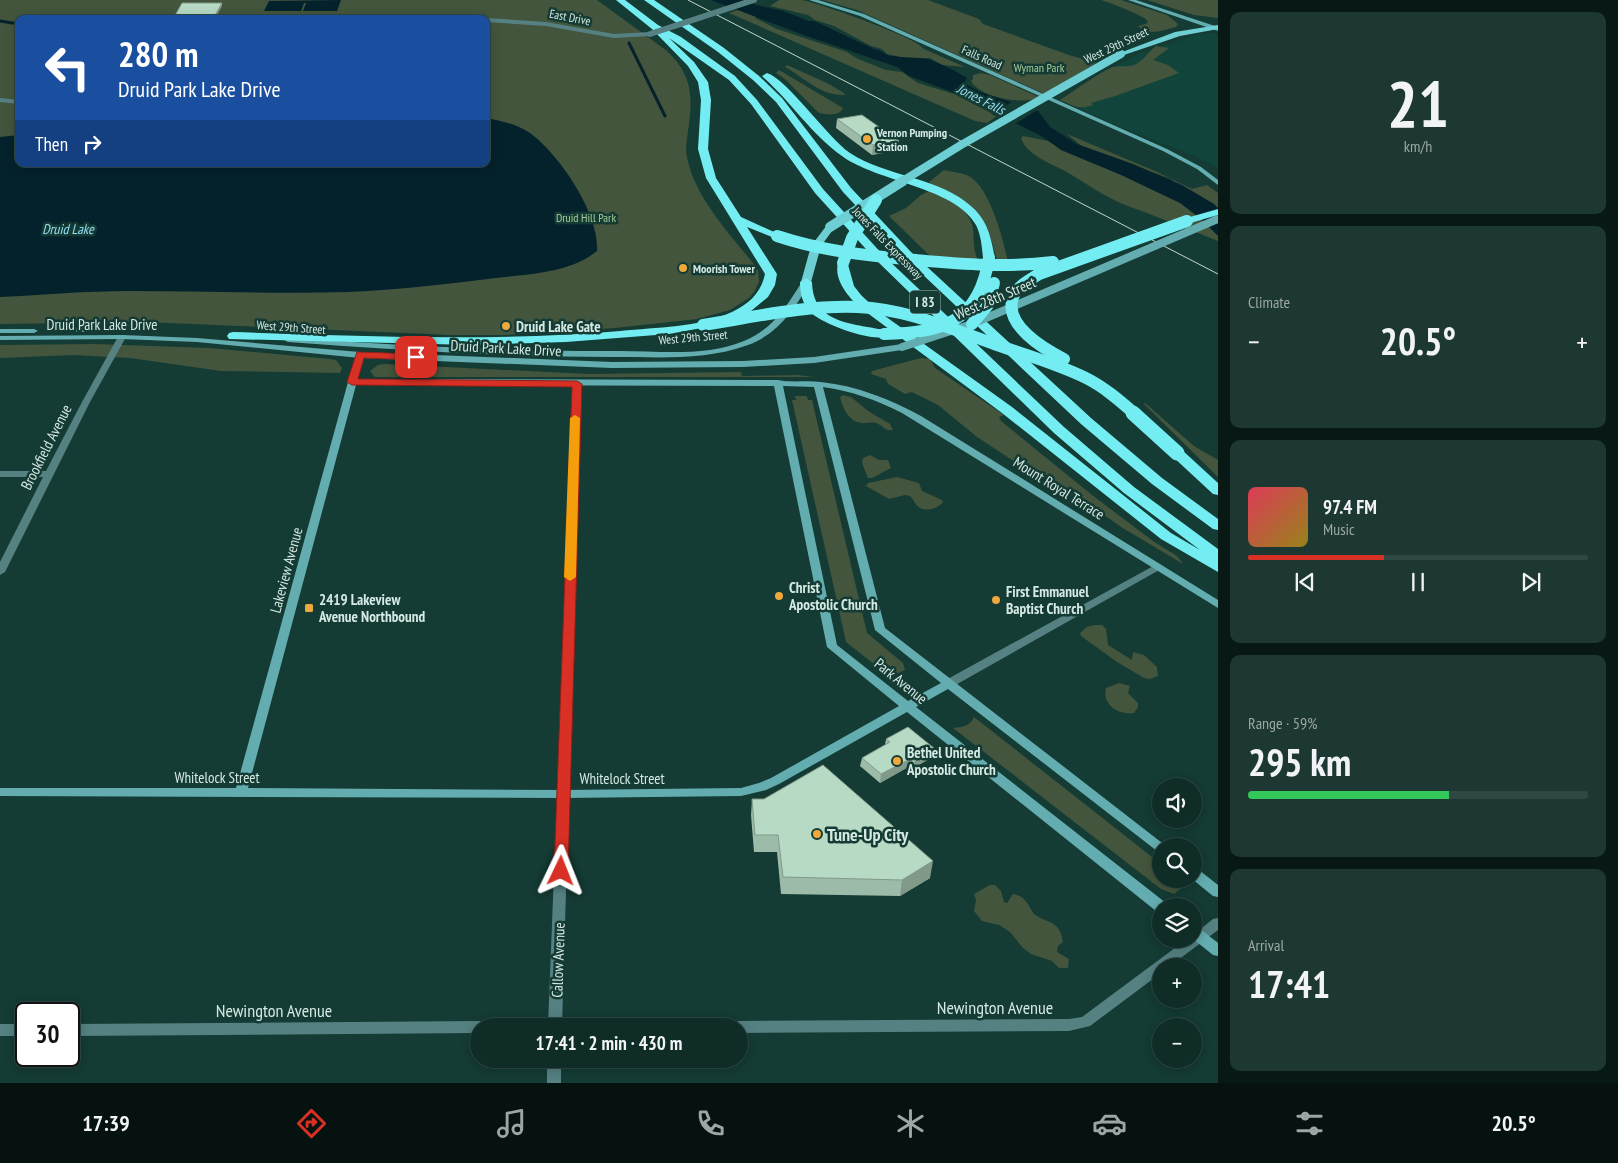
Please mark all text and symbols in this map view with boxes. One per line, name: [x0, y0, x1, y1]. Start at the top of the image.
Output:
street label: East Drive: [548, 6, 592, 28]
street label: West 29th Street: [1081, 23, 1151, 66]
text: 280 m: [118, 31, 199, 77]
icon: left: [35, 35, 100, 100]
street label: Falls Road: [960, 42, 1004, 72]
park label: Wyman Park: [1014, 60, 1065, 75]
text: 21: [1387, 61, 1449, 145]
text: Druid Park Lake Drive: [118, 75, 281, 103]
water label: Jones Falls: [953, 79, 1009, 119]
place label: Vernon Pumping Station: [876, 125, 947, 154]
icon: right: [78, 130, 106, 158]
text: Then: [35, 132, 68, 156]
marker: Vernon Pumping Station: [861, 133, 873, 145]
text: km/h: [1404, 136, 1432, 156]
street label: Jones Falls Expressway: [849, 203, 927, 283]
park label: Druid Hill Park: [556, 210, 616, 225]
water label: Druid Lake: [42, 220, 95, 238]
place label: Moorish Tower: [693, 261, 755, 276]
marker: Moorish Tower: [677, 262, 689, 274]
street label: West 28th Street: [951, 272, 1039, 324]
road number: I 83: [910, 290, 940, 314]
text: Climate: [1248, 292, 1290, 312]
street label: Druid Park Lake Drive: [47, 315, 157, 334]
text: 20.5°: [1380, 316, 1456, 365]
street label: West 29th Street: [256, 317, 327, 337]
place label: Druid Lake Gate: [516, 317, 601, 336]
marker: Druid Lake Gate: [500, 320, 512, 332]
text: −: [1248, 323, 1260, 360]
text: +: [1576, 323, 1588, 360]
street label: West 29th Street: [658, 326, 729, 347]
pin: [395, 336, 437, 378]
street label: Druid Park Lake Drive: [450, 336, 562, 360]
icon: arrive: [402, 343, 430, 371]
street label: Brookfield Avenue: [16, 401, 76, 493]
street label: Mount Royal Terrace: [1010, 452, 1108, 524]
text: 97.4 FM: [1323, 495, 1377, 519]
text: Music: [1323, 519, 1355, 539]
street label: Lakeview Avenue: [265, 525, 307, 615]
icon: previous: [1291, 568, 1319, 596]
icon: pause: [1404, 568, 1432, 596]
icon: next: [1517, 568, 1545, 596]
place label: Christ Apostolic Church: [788, 578, 878, 614]
place label: First Emmanuel Baptist Church: [1006, 582, 1089, 618]
place label: 2419 Lakeview Avenue Northbound: [318, 590, 425, 626]
marker: Christ Apostolic Church: [773, 590, 785, 602]
marker: First Emmanuel Baptist Church: [990, 594, 1002, 606]
marker: 2419 Lakeview Avenue Northbound: [303, 602, 315, 614]
street label: Park Avenue: [871, 654, 931, 708]
text: Range · 59%: [1248, 713, 1317, 733]
text: 295 km: [1248, 737, 1351, 786]
place label: Bethel United Apostolic Church: [906, 743, 996, 779]
marker: Bethel United Apostolic Church: [891, 755, 903, 767]
street label: Whitelock Street: [174, 768, 260, 787]
street label: Whitelock Street: [579, 769, 665, 788]
map controls: [1152, 778, 1202, 1068]
button: sound: [1152, 778, 1202, 828]
place label: Tune-Up City: [827, 823, 909, 846]
marker: Tune-Up City: [811, 828, 823, 840]
button: search: [1152, 838, 1202, 888]
position arrow: [534, 844, 586, 896]
button: layers: [1152, 898, 1202, 948]
street label: Callow Avenue: [547, 922, 569, 998]
text: Arrival: [1248, 935, 1284, 955]
button: +: [1152, 958, 1202, 1008]
text: 17:41: [1248, 959, 1330, 1008]
street label: Newington Avenue: [937, 996, 1053, 1019]
street label: Newington Avenue: [216, 999, 332, 1022]
speed limit sign: 30: [15, 1002, 80, 1067]
button: −: [1152, 1018, 1202, 1068]
text: 17:41 · 2 min · 430 m: [536, 1031, 682, 1055]
icon: directions: [294, 1106, 329, 1141]
icon: music: [494, 1106, 529, 1141]
icon: phone: [693, 1106, 728, 1141]
icon: climate: [893, 1106, 928, 1141]
icon: car: [1092, 1106, 1127, 1141]
icon: filters: [1292, 1106, 1327, 1141]
text: 17:39: [82, 1109, 130, 1137]
text: 20.5°: [1491, 1109, 1536, 1137]

